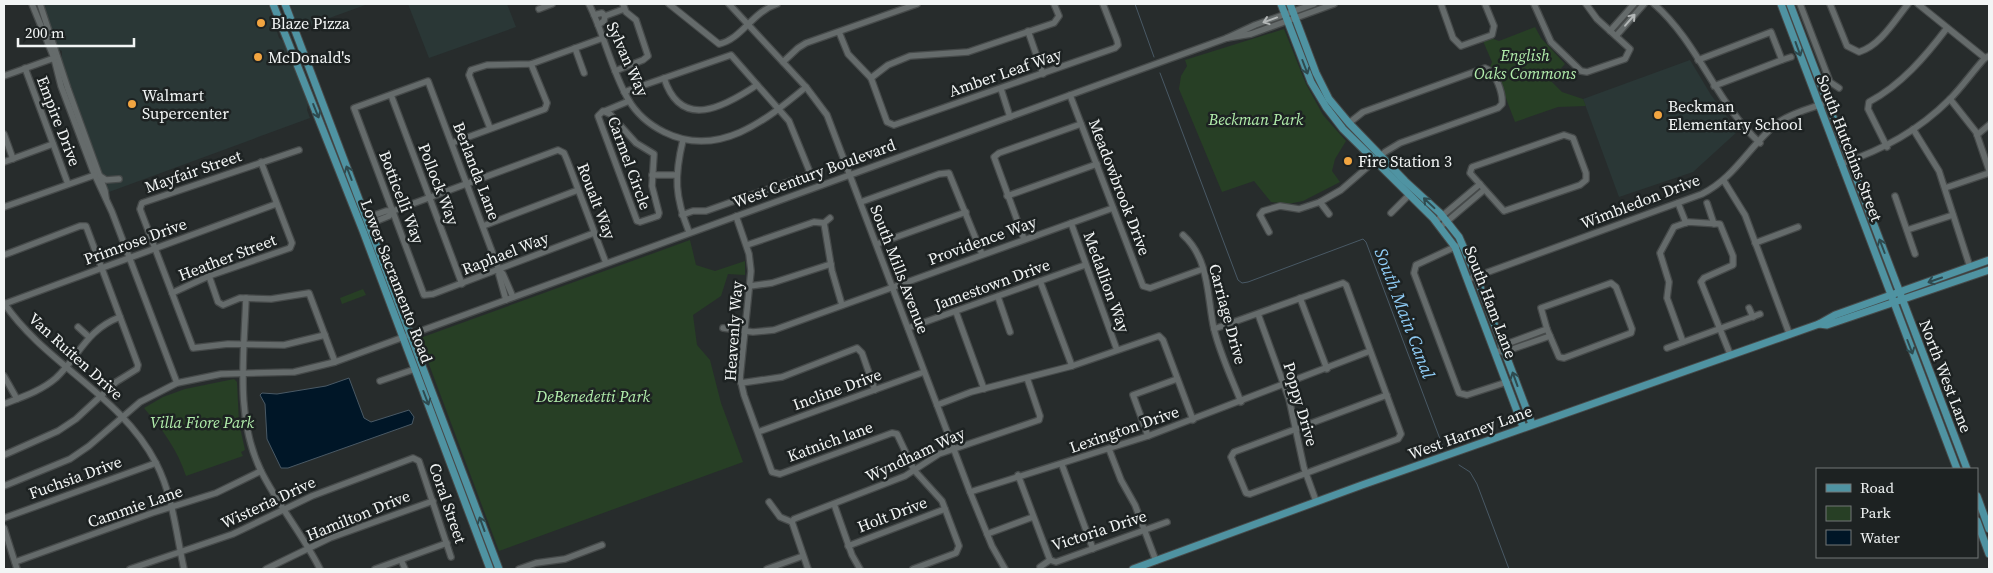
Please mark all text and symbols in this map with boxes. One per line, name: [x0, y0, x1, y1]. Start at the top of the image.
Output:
place label: Blaze Pizza: [271, 12, 351, 34]
one-way arrow: [1625, 13, 1636, 26]
scale bar: [18, 15, 134, 47]
one-way arrow: [1262, 16, 1278, 25]
marker: Blaze Pizza: [255, 17, 267, 29]
street label: Sylvan Way: [602, 18, 655, 101]
text: 200 m: [25, 22, 65, 43]
one-way arrow: [1794, 41, 1803, 57]
street label: Amber Leaf Way: [946, 42, 1065, 102]
park label: English Oaks Commons: [1474, 44, 1576, 84]
place label: McDonald's: [268, 46, 351, 68]
marker: McDonald's: [252, 51, 264, 63]
one-way arrow: [1302, 59, 1311, 74]
street label: South Hutchins Street: [1812, 72, 1888, 225]
street label: Empire Drive: [32, 73, 86, 169]
place label: Walmart Supercenter: [142, 84, 229, 124]
place label: Beckman Elementary School: [1668, 95, 1803, 135]
marker: Walmart Supercenter: [126, 98, 138, 110]
one-way arrow: [313, 104, 322, 119]
park label: Beckman Park: [1208, 108, 1304, 130]
marker: Beckman Elementary School: [1652, 109, 1664, 121]
street label: Carmel Circle: [603, 113, 657, 213]
street label: Meadowbrook Drive: [1084, 116, 1156, 258]
street label: Berlanda Lane: [448, 119, 506, 223]
street label: West Century Boulevard: [729, 133, 899, 213]
street label: Pollock Way: [413, 140, 465, 229]
street label: Mayfair Street: [142, 144, 245, 198]
street label: Botticelli Way: [374, 147, 430, 247]
place label: Fire Station 3: [1358, 150, 1452, 172]
marker: Fire Station 3: [1342, 155, 1354, 167]
street label: Roualt Way: [572, 160, 622, 243]
one-way arrow: [344, 166, 353, 181]
street label: Wimbledon Drive: [1577, 168, 1703, 234]
street label: Lower Sacramento Road: [356, 196, 438, 366]
one-way arrow: [1422, 197, 1435, 209]
street label: South Mills Avenue: [865, 201, 935, 337]
street label: Providence Way: [925, 210, 1040, 270]
street label: Primrose Drive: [80, 212, 190, 270]
street label: Raphael Way: [458, 226, 552, 280]
street label: Heather Street: [175, 228, 280, 286]
street label: Medallion Way: [1079, 229, 1136, 336]
one-way arrow: [1877, 239, 1886, 254]
street label: South Ham Lane: [1459, 243, 1523, 361]
water label: South Main Canal: [1369, 244, 1441, 382]
street label: Jamestown Drive: [930, 253, 1053, 315]
street label: Carriage Drive: [1204, 261, 1252, 367]
one-way arrow: [1928, 276, 1943, 285]
street label: Heavenly Way: [719, 279, 748, 382]
street label: Van Ruiten Drive: [24, 307, 128, 405]
street label: North West Lane: [1914, 316, 1978, 436]
one-way arrow: [1907, 340, 1916, 355]
street label: Poppy Drive: [1278, 359, 1324, 449]
street label: Incline Drive: [790, 363, 884, 415]
one-way arrow: [1509, 372, 1519, 387]
park label: DeBenedetti Park: [535, 385, 650, 407]
one-way arrow: [422, 390, 431, 405]
street label: West Harney Lane: [1405, 399, 1535, 465]
street label: Lexington Drive: [1066, 400, 1182, 458]
park label: Villa Fiore Park: [150, 411, 254, 433]
street label: Katnich lane: [784, 415, 876, 467]
street label: Wyndham Way: [862, 421, 969, 487]
street label: Fuchsia Drive: [25, 450, 125, 504]
street label: Coral Street: [424, 460, 472, 547]
legend: [1816, 468, 1978, 558]
street label: Wisteria Drive: [217, 470, 319, 534]
text: Road: [1860, 477, 1894, 498]
street label: Cammie Lane: [85, 479, 185, 533]
street label: Hamilton Drive: [303, 484, 413, 546]
street label: Holt Drive: [854, 491, 930, 537]
text: Park: [1860, 502, 1892, 523]
street label: Victoria Drive: [1049, 504, 1149, 556]
one-way arrow: [477, 516, 486, 532]
text: Water: [1860, 527, 1901, 548]

